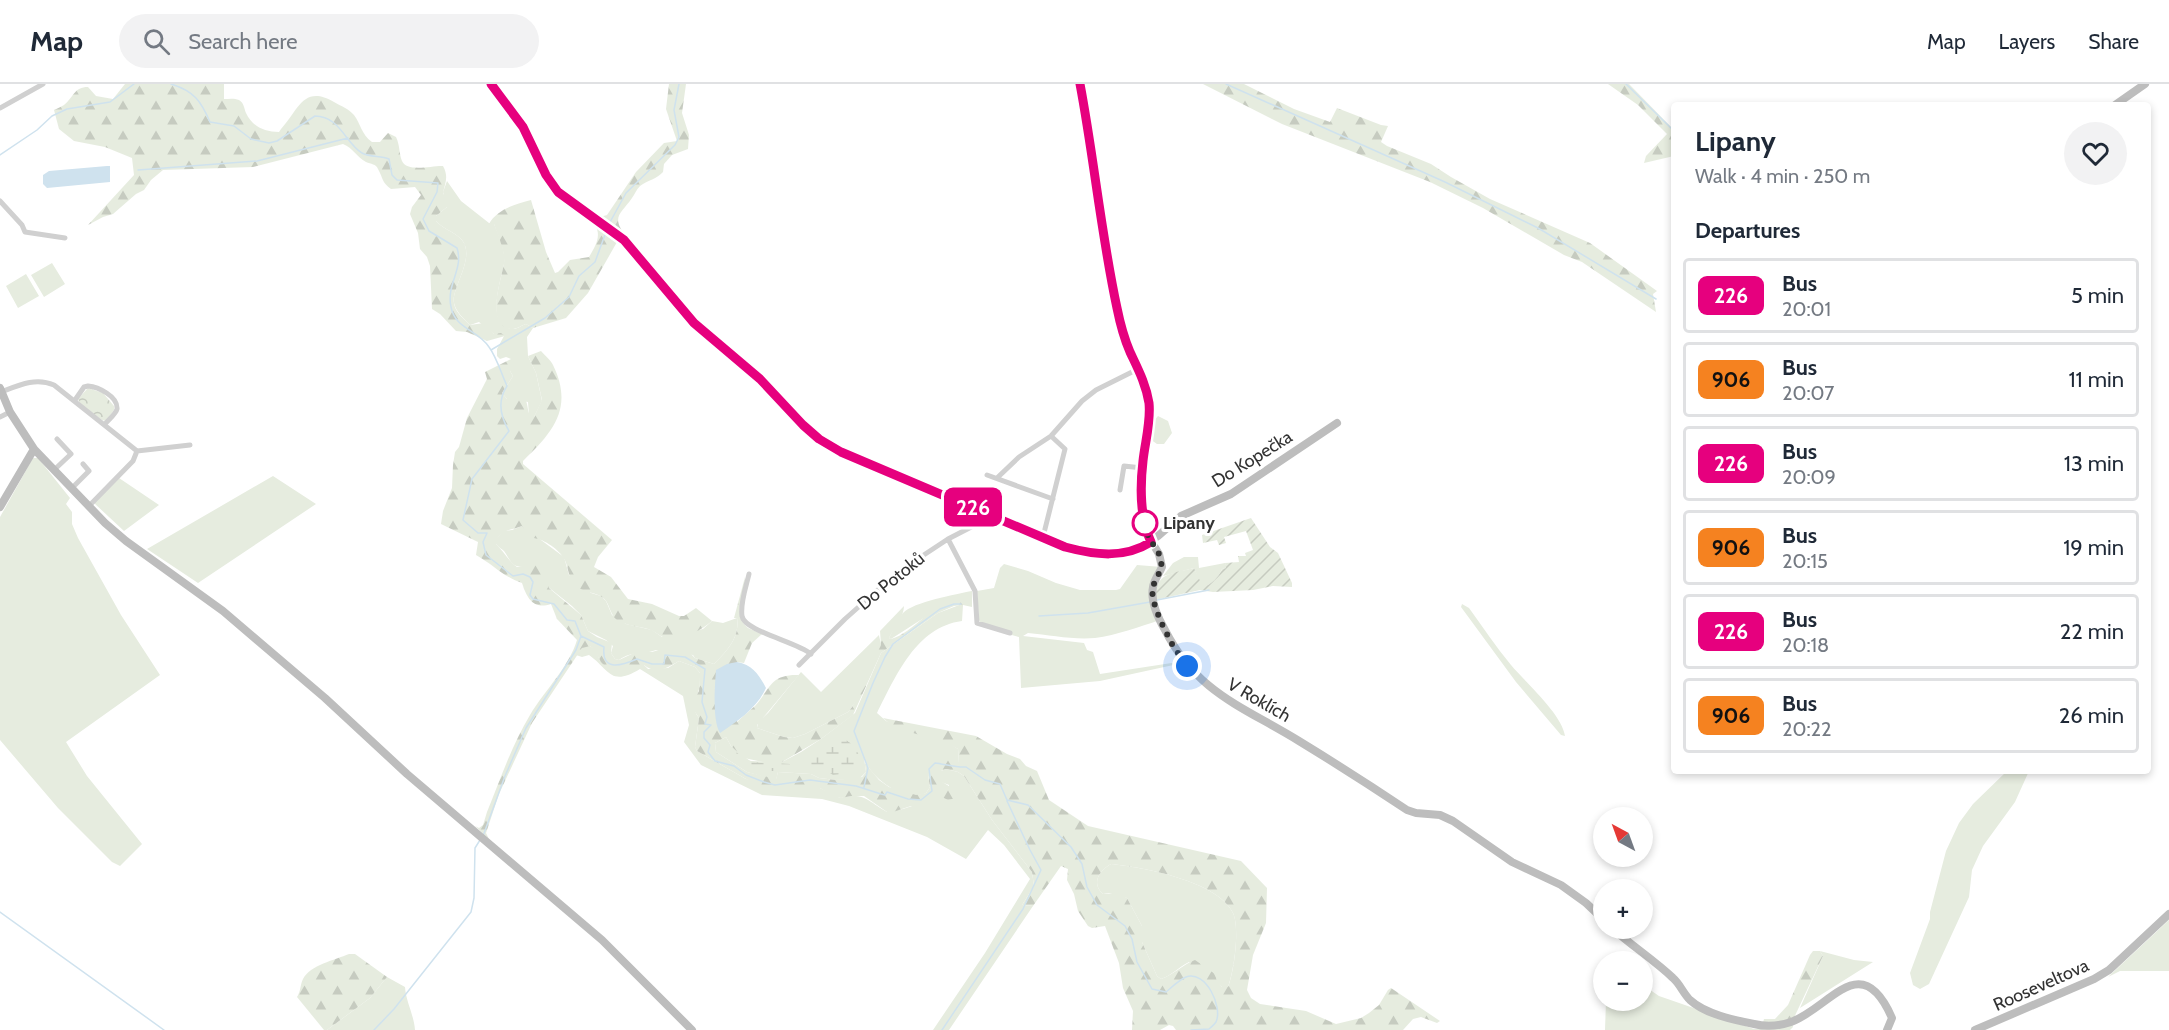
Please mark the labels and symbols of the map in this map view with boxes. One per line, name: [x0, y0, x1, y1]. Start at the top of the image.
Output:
street label: Do Kopečka: [1208, 426, 1296, 492]
line badge: 226: [938, 488, 1008, 526]
marker: Lipany: [1132, 510, 1158, 536]
place label: Lipany: [1163, 512, 1215, 534]
street label: Do Potoků: [853, 547, 929, 615]
your location: [1172, 651, 1202, 681]
street label: V Roklích: [1223, 673, 1295, 727]
north arrow: [1593, 807, 1653, 867]
street label: Rooseveltova: [1990, 954, 2092, 1016]

